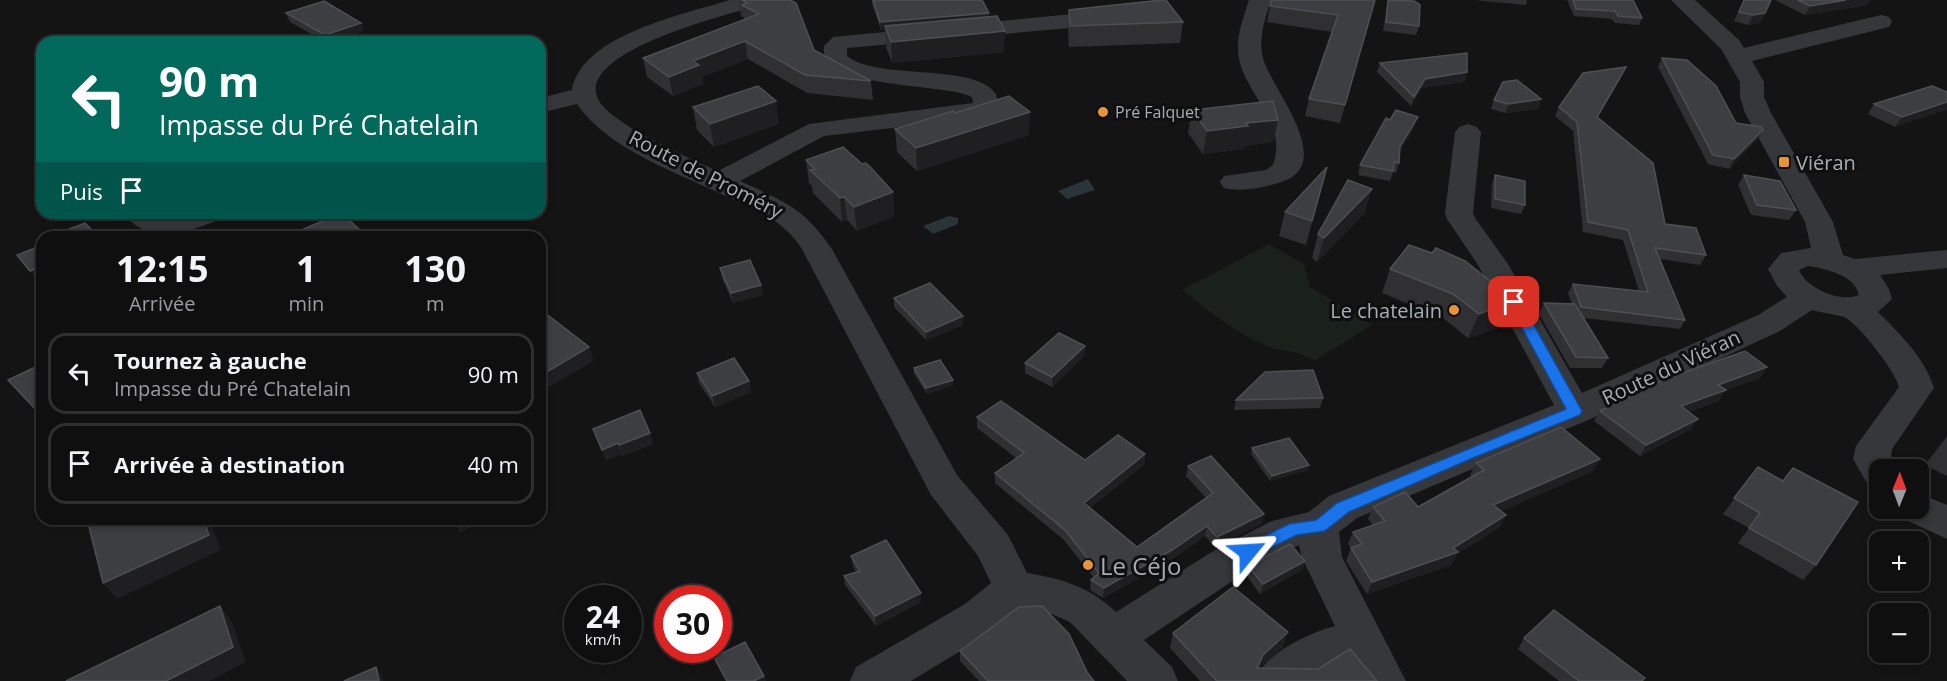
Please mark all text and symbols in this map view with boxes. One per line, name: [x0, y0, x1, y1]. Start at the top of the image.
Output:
text: 90 m: [159, 52, 259, 109]
icon: left: [60, 60, 138, 138]
place label: Pré Falquet: [1115, 101, 1200, 123]
marker: Pré Falquet: [1096, 105, 1110, 119]
text: Impasse du Pré Chatelain: [159, 106, 479, 143]
street label: Route de Proméry: [625, 124, 788, 225]
place label: Viéran: [1796, 149, 1856, 176]
marker: Viéran: [1777, 155, 1791, 169]
icon: arrive: [115, 174, 148, 207]
text: Puis: [60, 176, 103, 206]
text: 12:15: [116, 244, 209, 293]
text: 1: [296, 244, 317, 293]
text: 130: [404, 244, 466, 293]
pin: [1488, 276, 1539, 327]
icon: arrive: [1497, 285, 1530, 318]
text: Arrivée: [129, 290, 195, 317]
text: min: [288, 290, 324, 317]
text: m: [426, 290, 444, 317]
place label: Le chatelain: [1330, 297, 1442, 324]
marker: Le chatelain: [1447, 303, 1461, 317]
street label: Route du Viéran: [1597, 323, 1745, 411]
text: Tournez à gauche: [114, 345, 307, 375]
icon: left: [63, 357, 96, 390]
text: 90 m: [468, 359, 519, 389]
text: Impasse du Pré Chatelain: [114, 375, 351, 402]
icon: arrive: [63, 447, 96, 480]
text: Arrivée à destination: [114, 449, 345, 479]
text: 40 m: [468, 449, 519, 479]
north arrow: [1869, 459, 1929, 519]
map controls: [1869, 459, 1929, 663]
position arrow: [1216, 520, 1280, 584]
button: +: [1869, 531, 1929, 591]
place label: Le Céjo: [1100, 549, 1181, 582]
marker: Le Céjo: [1081, 558, 1095, 572]
speed limit sign: 30: [654, 585, 732, 663]
text: 24: [586, 596, 620, 637]
button: −: [1869, 603, 1929, 663]
text: km/h: [585, 629, 621, 649]

